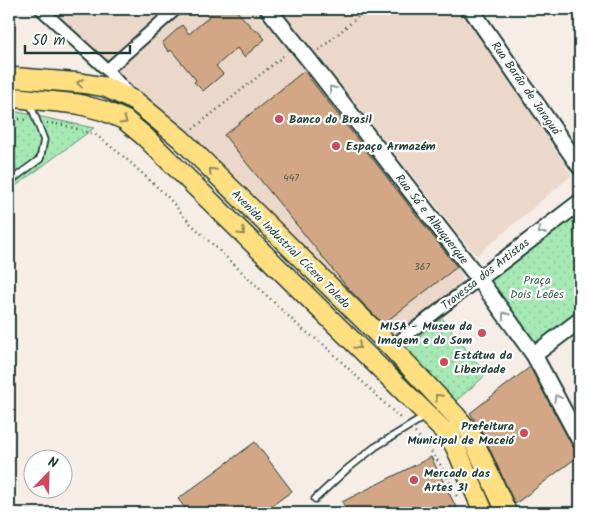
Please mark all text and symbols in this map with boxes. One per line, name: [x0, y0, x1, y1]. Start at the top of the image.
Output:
scale bar: [25, 22, 130, 54]
text: 50 m: [32, 29, 66, 53]
street label: Rua Barão de Jaraguá: [486, 38, 566, 140]
one-way arrow: [76, 79, 84, 89]
one-way arrow: [329, 86, 337, 95]
place label: Banco do Brasil: [289, 110, 372, 129]
marker: Banco do Brasil: [273, 113, 285, 125]
one-way arrow: [118, 114, 127, 124]
place label: Espaço Armazém: [346, 137, 436, 156]
marker: Espaço Armazém: [330, 140, 342, 152]
one-way arrow: [209, 168, 218, 177]
house number: 447: [283, 170, 299, 186]
street label: Rua Sá e Albuquerque: [390, 170, 473, 269]
street label: Avenida Industrial Cícero Toledo: [227, 185, 355, 313]
one-way arrow: [537, 225, 547, 234]
one-way arrow: [236, 226, 245, 235]
street label: Travessa dos Artistas: [437, 234, 534, 315]
house number: 367: [414, 259, 430, 275]
park label: Praça Dois Leões: [510, 271, 564, 304]
one-way arrow: [502, 311, 511, 321]
place label: MISA - Museu da Imagem e do Som: [377, 317, 472, 350]
marker: MISA - Museu da Imagem e do Som: [476, 327, 488, 339]
one-way arrow: [352, 340, 361, 349]
place label: Estátua da Liberdade: [454, 346, 512, 379]
marker: Estátua da Liberdade: [438, 356, 450, 368]
one-way arrow: [435, 394, 444, 403]
one-way arrow: [553, 394, 563, 403]
place label: Prefeitura Municipal de Maceió: [408, 417, 516, 450]
marker: Prefeitura Municipal de Maceió: [518, 427, 530, 439]
north arrow: [22, 450, 72, 500]
text: N: [44, 451, 61, 475]
place label: Mercado das Artes 31: [424, 464, 490, 497]
marker: Mercado das Artes 31: [408, 474, 420, 486]

